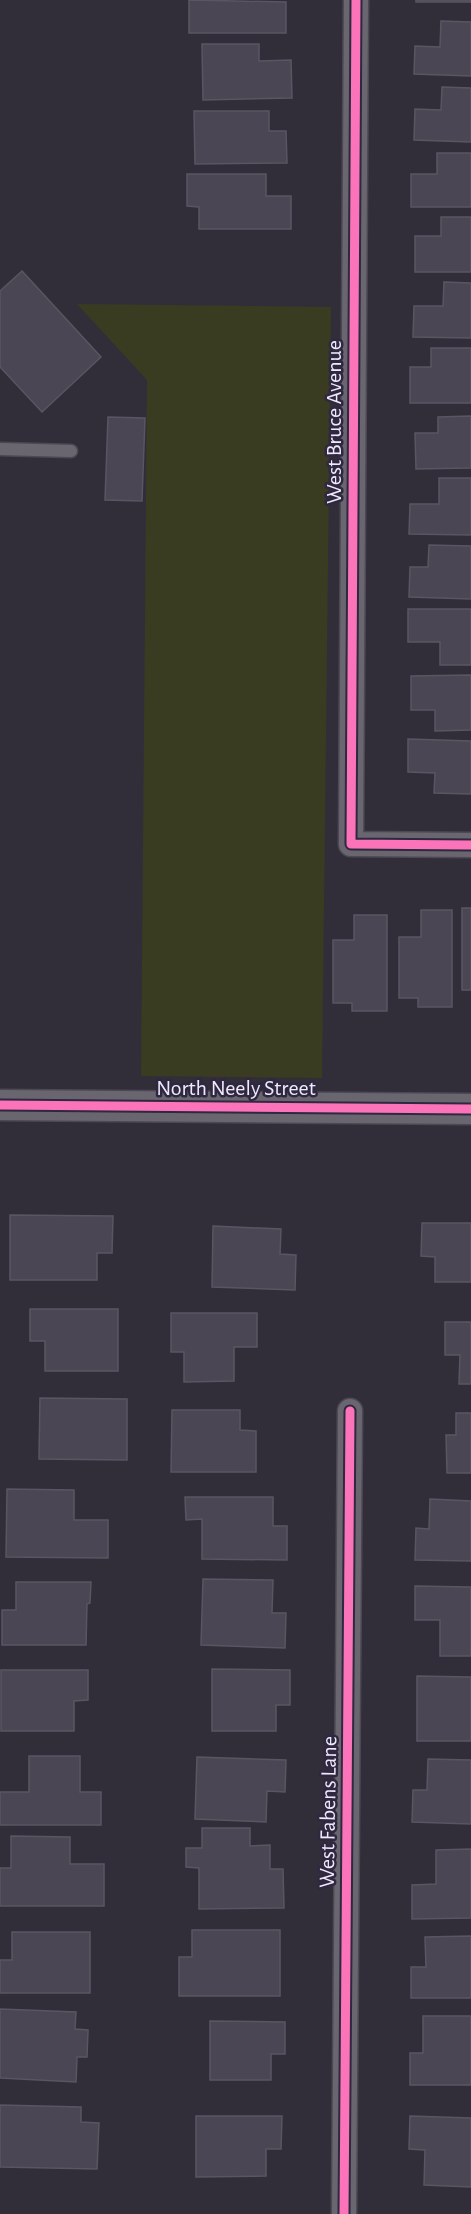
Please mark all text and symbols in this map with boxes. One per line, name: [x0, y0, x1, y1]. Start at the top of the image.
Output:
street label: West Bruce Avenue: [323, 340, 345, 504]
street label: North Neely Street: [156, 1077, 316, 1099]
street label: West Fabens Lane: [316, 1736, 340, 1888]

